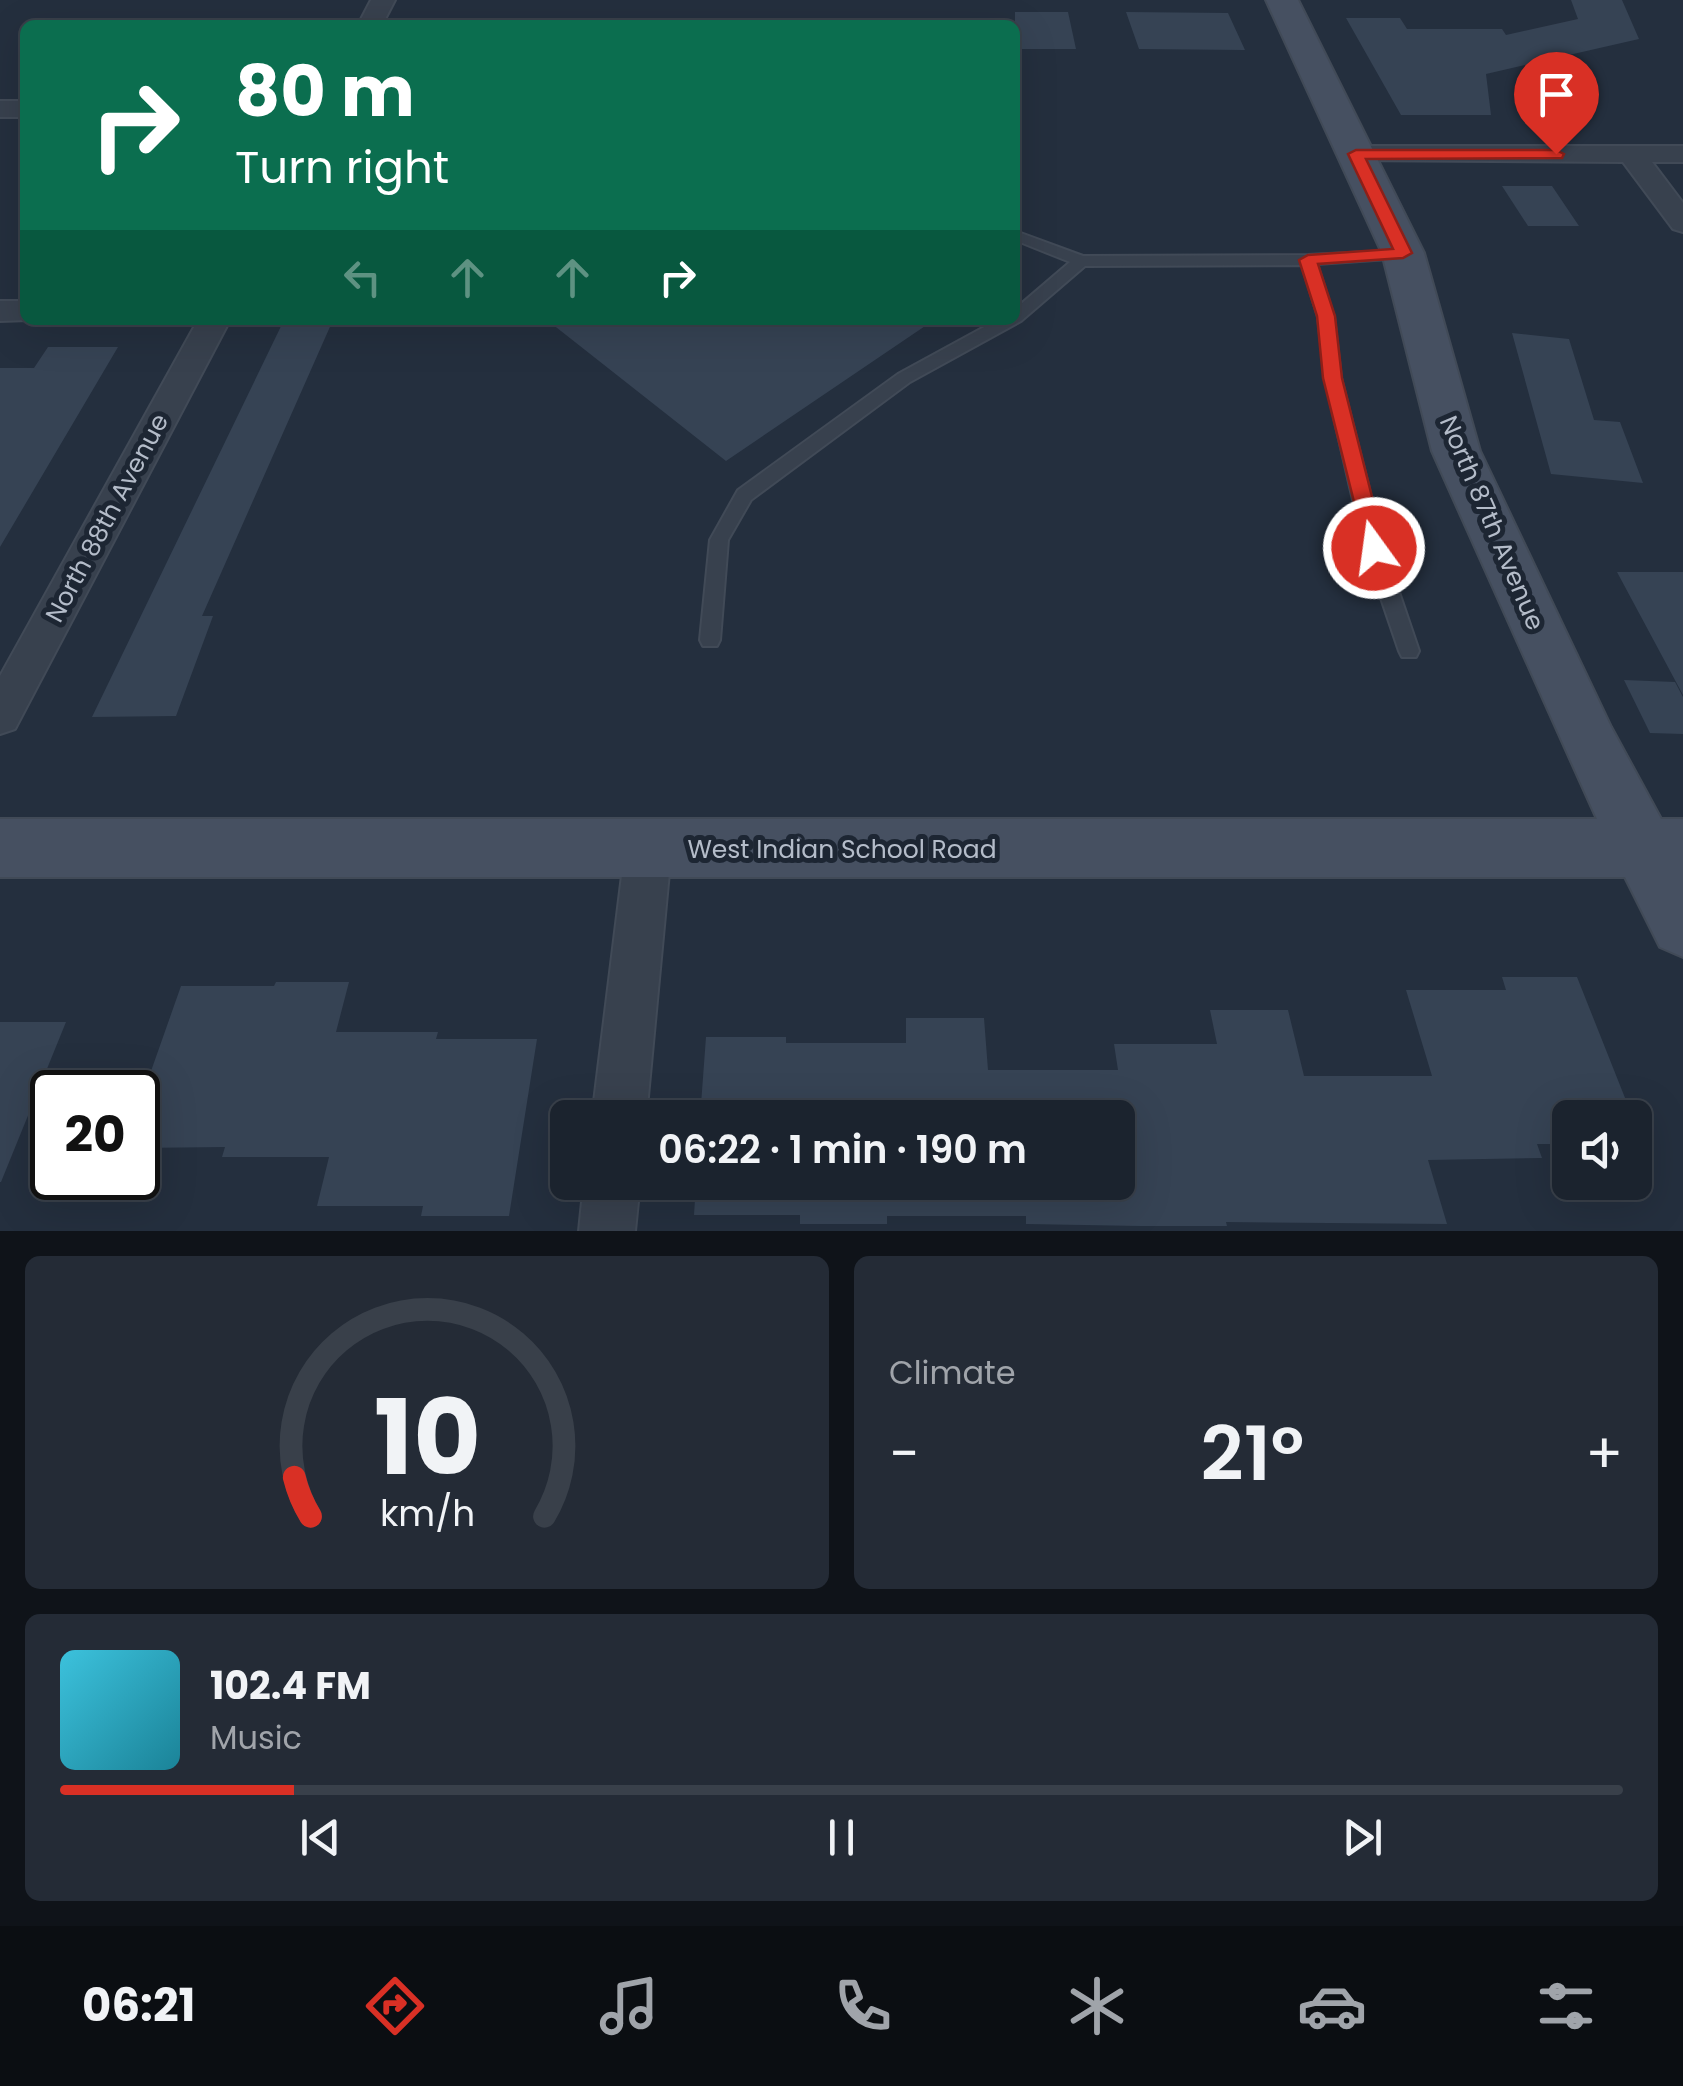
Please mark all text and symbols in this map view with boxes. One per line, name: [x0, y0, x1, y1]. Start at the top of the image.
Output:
text: 80 m: [235, 42, 415, 141]
pin: [1514, 52, 1599, 155]
icon: right: [70, 60, 200, 190]
icon: arrive: [1529, 67, 1584, 122]
text: Turn right: [235, 136, 449, 199]
icon: left: [335, 250, 390, 305]
icon: ahead: [440, 250, 495, 305]
icon: ahead: [545, 250, 600, 305]
icon: right: [650, 250, 705, 305]
street label: North 88th Avenue: [37, 407, 177, 629]
street label: North 87th Avenue: [1431, 410, 1553, 636]
position arrow: [1322, 496, 1426, 600]
street label: West Indian School Road: [687, 832, 997, 867]
speed limit sign: 20: [30, 1070, 160, 1200]
map controls: [1552, 1100, 1652, 1200]
button: sound: [1552, 1100, 1652, 1200]
text: 06:22 · 1 min · 190 m: [658, 1123, 1027, 1176]
text: Climate: [889, 1350, 1016, 1395]
text: 10: [374, 1365, 480, 1510]
text: 21°: [1201, 1401, 1304, 1506]
text: −: [889, 1415, 919, 1492]
text: +: [1585, 1415, 1623, 1492]
text: km/h: [379, 1488, 475, 1539]
text: 102.4 FM: [210, 1659, 371, 1712]
text: Music: [210, 1715, 302, 1760]
icon: previous: [293, 1810, 348, 1865]
icon: pause: [814, 1810, 869, 1865]
icon: next: [1335, 1810, 1390, 1865]
icon: directions: [360, 1971, 430, 2041]
icon: music: [594, 1971, 664, 2041]
icon: phone: [828, 1971, 898, 2041]
icon: climate: [1062, 1971, 1132, 2041]
icon: car: [1297, 1971, 1367, 2041]
icon: filters: [1531, 1971, 1601, 2041]
text: 06:21: [82, 1974, 196, 2037]

